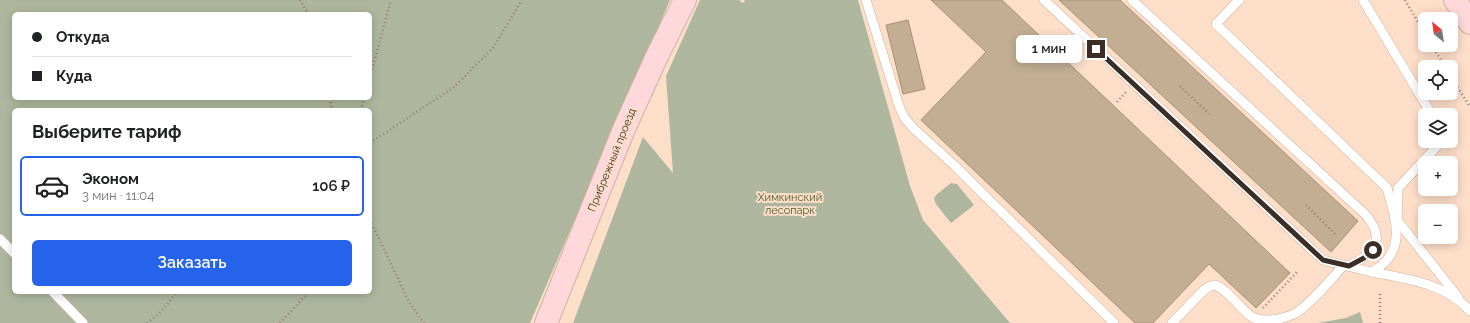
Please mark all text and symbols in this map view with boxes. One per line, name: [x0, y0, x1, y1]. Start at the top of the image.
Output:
north arrow: [1418, 12, 1458, 52]
map controls: [1418, 12, 1458, 244]
text: Откуда: [56, 28, 110, 46]
callout: 1 мин: [1016, 35, 1082, 63]
route end: [1087, 40, 1105, 58]
text: 1 мин: [1032, 41, 1066, 56]
button: locate: [1418, 60, 1458, 100]
text: Куда: [56, 67, 92, 85]
street label: Прибрежный проезд: [585, 106, 639, 214]
button: layers: [1418, 108, 1458, 148]
text: Выберите тариф: [32, 121, 182, 142]
button: +: [1418, 156, 1458, 196]
icon: car: [34, 168, 70, 204]
text: Эконом: [82, 170, 139, 188]
text: 106 ₽: [312, 177, 350, 195]
text: 3 мин · 11:04: [82, 188, 154, 203]
park label: Химкинский лесопарк: [758, 191, 822, 217]
button: −: [1418, 204, 1458, 244]
button: Заказать: [32, 240, 352, 286]
route start: [1364, 241, 1382, 259]

